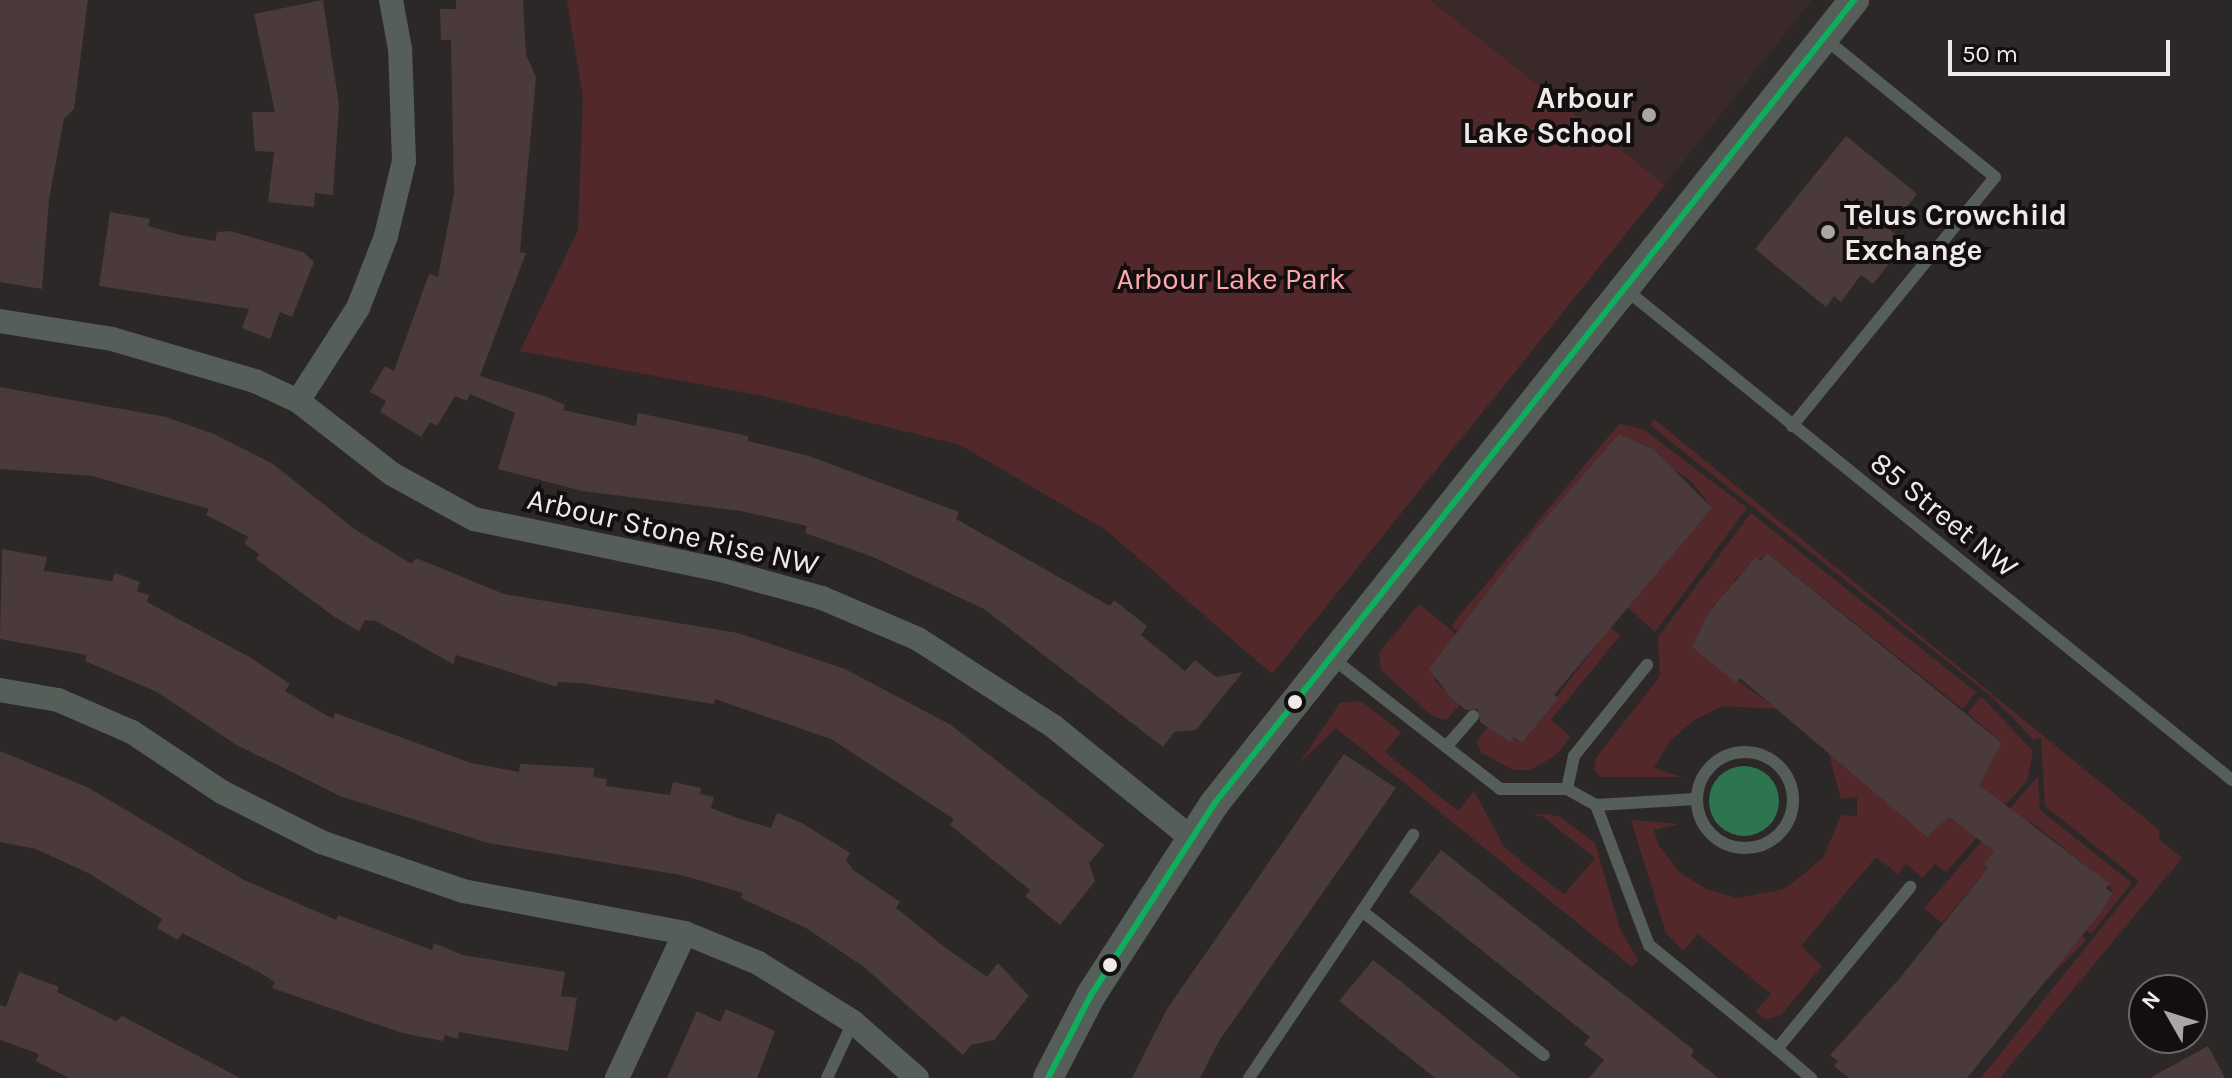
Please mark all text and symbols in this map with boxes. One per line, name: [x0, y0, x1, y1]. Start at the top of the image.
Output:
scale bar: [1952, 24, 2174, 74]
text: 50 m: [1962, 40, 2018, 68]
place label: Arbour Lake School: [1463, 80, 1633, 150]
marker: Arbour Lake School: [1640, 106, 1658, 124]
place label: Telus Crowchild Exchange: [1844, 197, 2067, 268]
marker: Telus Crowchild Exchange: [1819, 223, 1837, 241]
park label: Arbour Lake Park: [1116, 261, 1346, 297]
street label: 85 Street NW: [1863, 445, 2025, 585]
street label: Arbour Stone Rise NW: [524, 481, 822, 583]
unlabelled marker: [1287, 694, 1303, 710]
unlabelled marker: [1102, 957, 1118, 973]
north arrow: [2128, 974, 2208, 1054]
text: N: [2136, 986, 2166, 1014]

